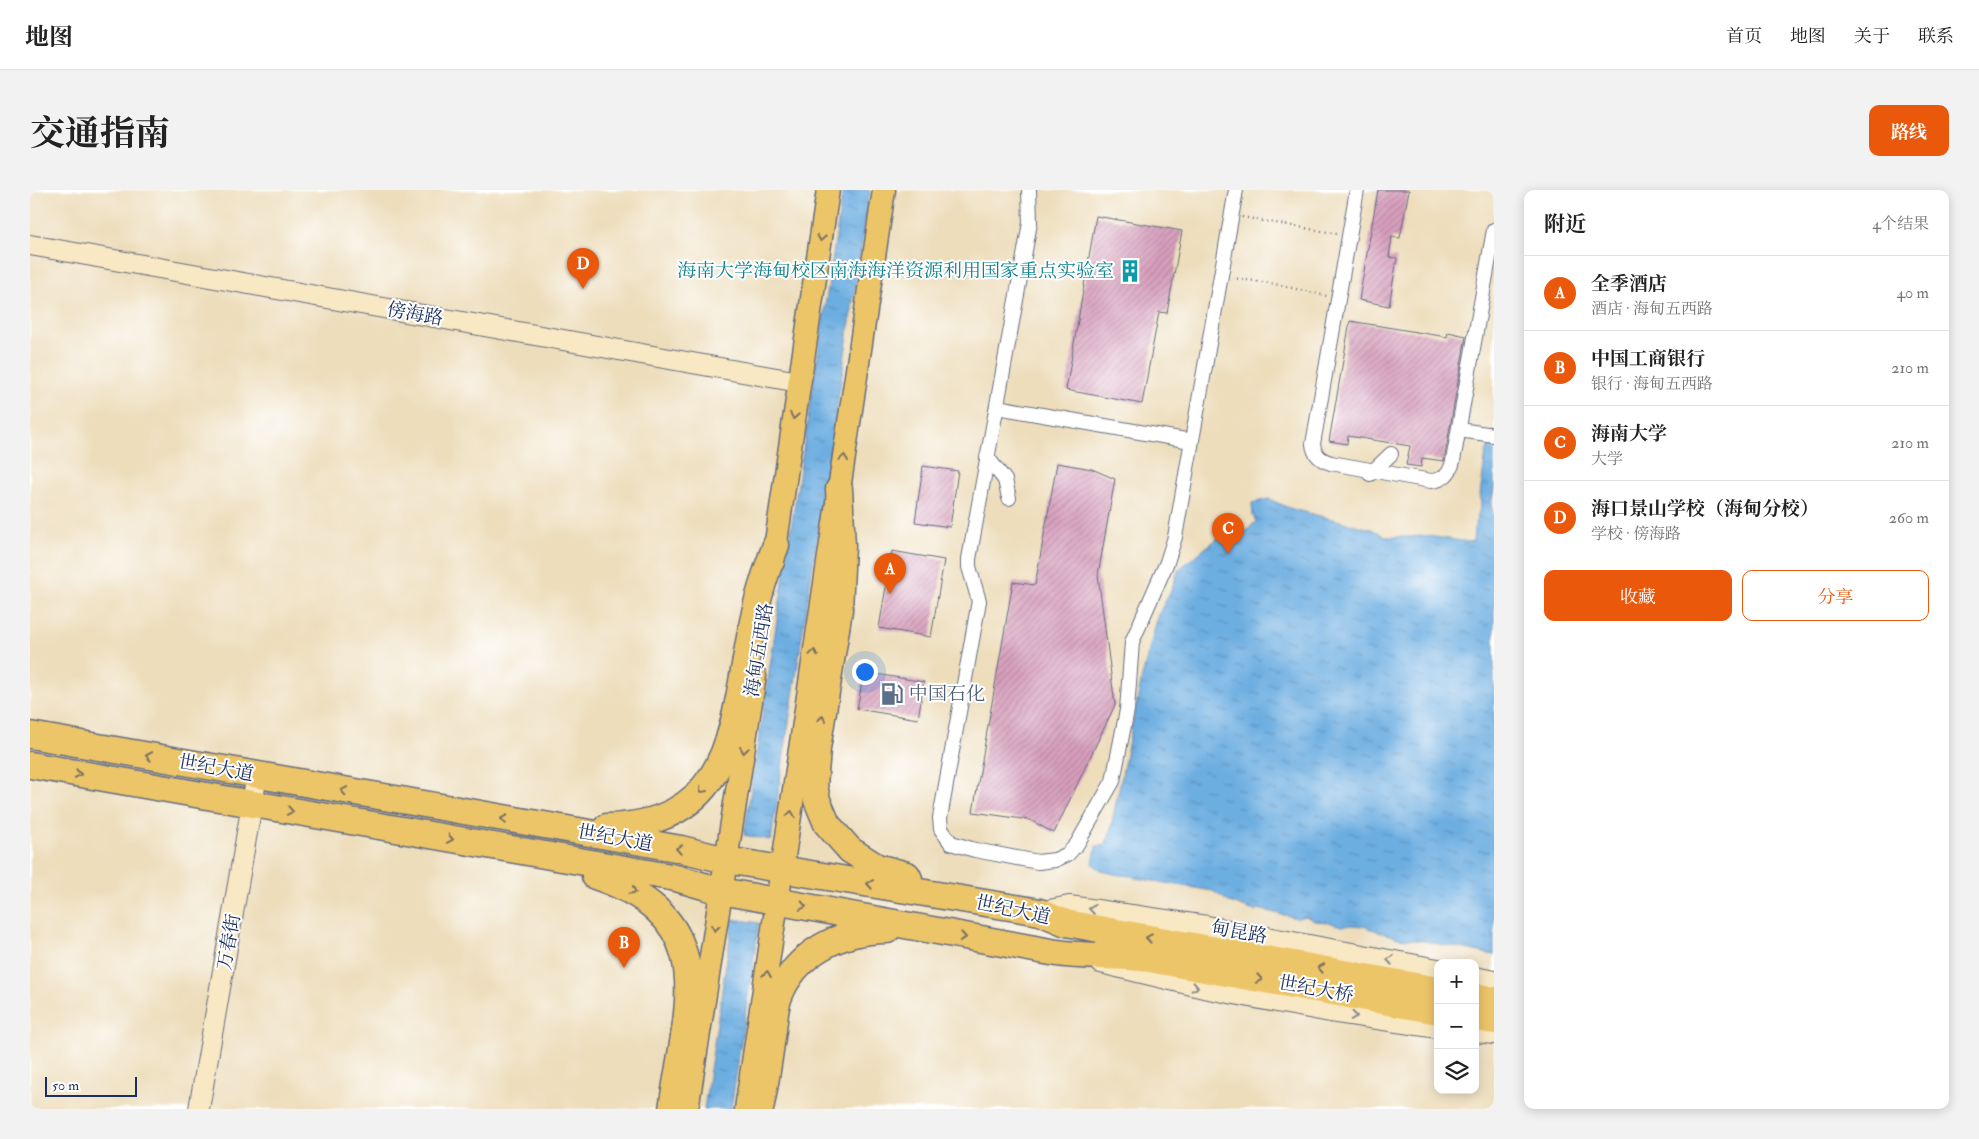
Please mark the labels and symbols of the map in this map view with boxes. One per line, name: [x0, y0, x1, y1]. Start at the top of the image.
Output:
one-way arrow: [816, 235, 827, 243]
pin: D: [567, 248, 599, 289]
building icon: 海南大学海甸校区南海海洋资源利用国家重点实验室: [1117, 258, 1143, 284]
place label: 海南大学海甸校区南海海洋资源利用国家重点实验室: [677, 259, 1114, 283]
street label: 傍海路: [385, 297, 445, 331]
one-way arrow: [790, 412, 800, 421]
one-way arrow: [838, 453, 848, 462]
pin: C: [1212, 513, 1244, 554]
pin: A: [874, 553, 906, 594]
street label: 海甸五西路: [740, 601, 778, 699]
one-way arrow: [809, 649, 819, 657]
your location: [852, 659, 878, 685]
fuel station icon: 中国石化: [879, 681, 905, 707]
place label: 中国石化: [909, 682, 985, 706]
one-way arrow: [817, 714, 827, 723]
one-way arrow: [739, 746, 749, 754]
street label: 世纪大道: [176, 750, 256, 786]
one-way arrow: [145, 751, 154, 761]
one-way arrow: [74, 768, 82, 778]
one-way arrow: [698, 785, 707, 794]
one-way arrow: [339, 786, 348, 796]
one-way arrow: [285, 806, 294, 816]
one-way arrow: [785, 809, 795, 818]
one-way arrow: [499, 814, 508, 824]
street label: 世纪大道: [575, 820, 655, 856]
one-way arrow: [445, 834, 454, 844]
one-way arrow: [674, 845, 683, 855]
one-way arrow: [866, 880, 875, 890]
one-way arrow: [628, 885, 637, 895]
street label: 世纪大道: [973, 890, 1053, 930]
one-way arrow: [799, 901, 807, 911]
one-way arrow: [1087, 904, 1095, 915]
street label: 万春街: [212, 912, 246, 972]
street label: 甸昆路: [1209, 915, 1269, 949]
one-way arrow: [710, 924, 721, 932]
pin: B: [608, 927, 640, 968]
one-way arrow: [958, 931, 967, 941]
one-way arrow: [1145, 933, 1154, 943]
one-way arrow: [1385, 955, 1394, 966]
one-way arrow: [1317, 964, 1325, 974]
one-way arrow: [761, 970, 771, 979]
street label: 世纪大桥: [1276, 971, 1356, 1007]
one-way arrow: [1255, 973, 1264, 983]
one-way arrow: [1190, 981, 1199, 991]
one-way arrow: [1351, 1010, 1359, 1021]
scale bar: [45, 1074, 138, 1097]

